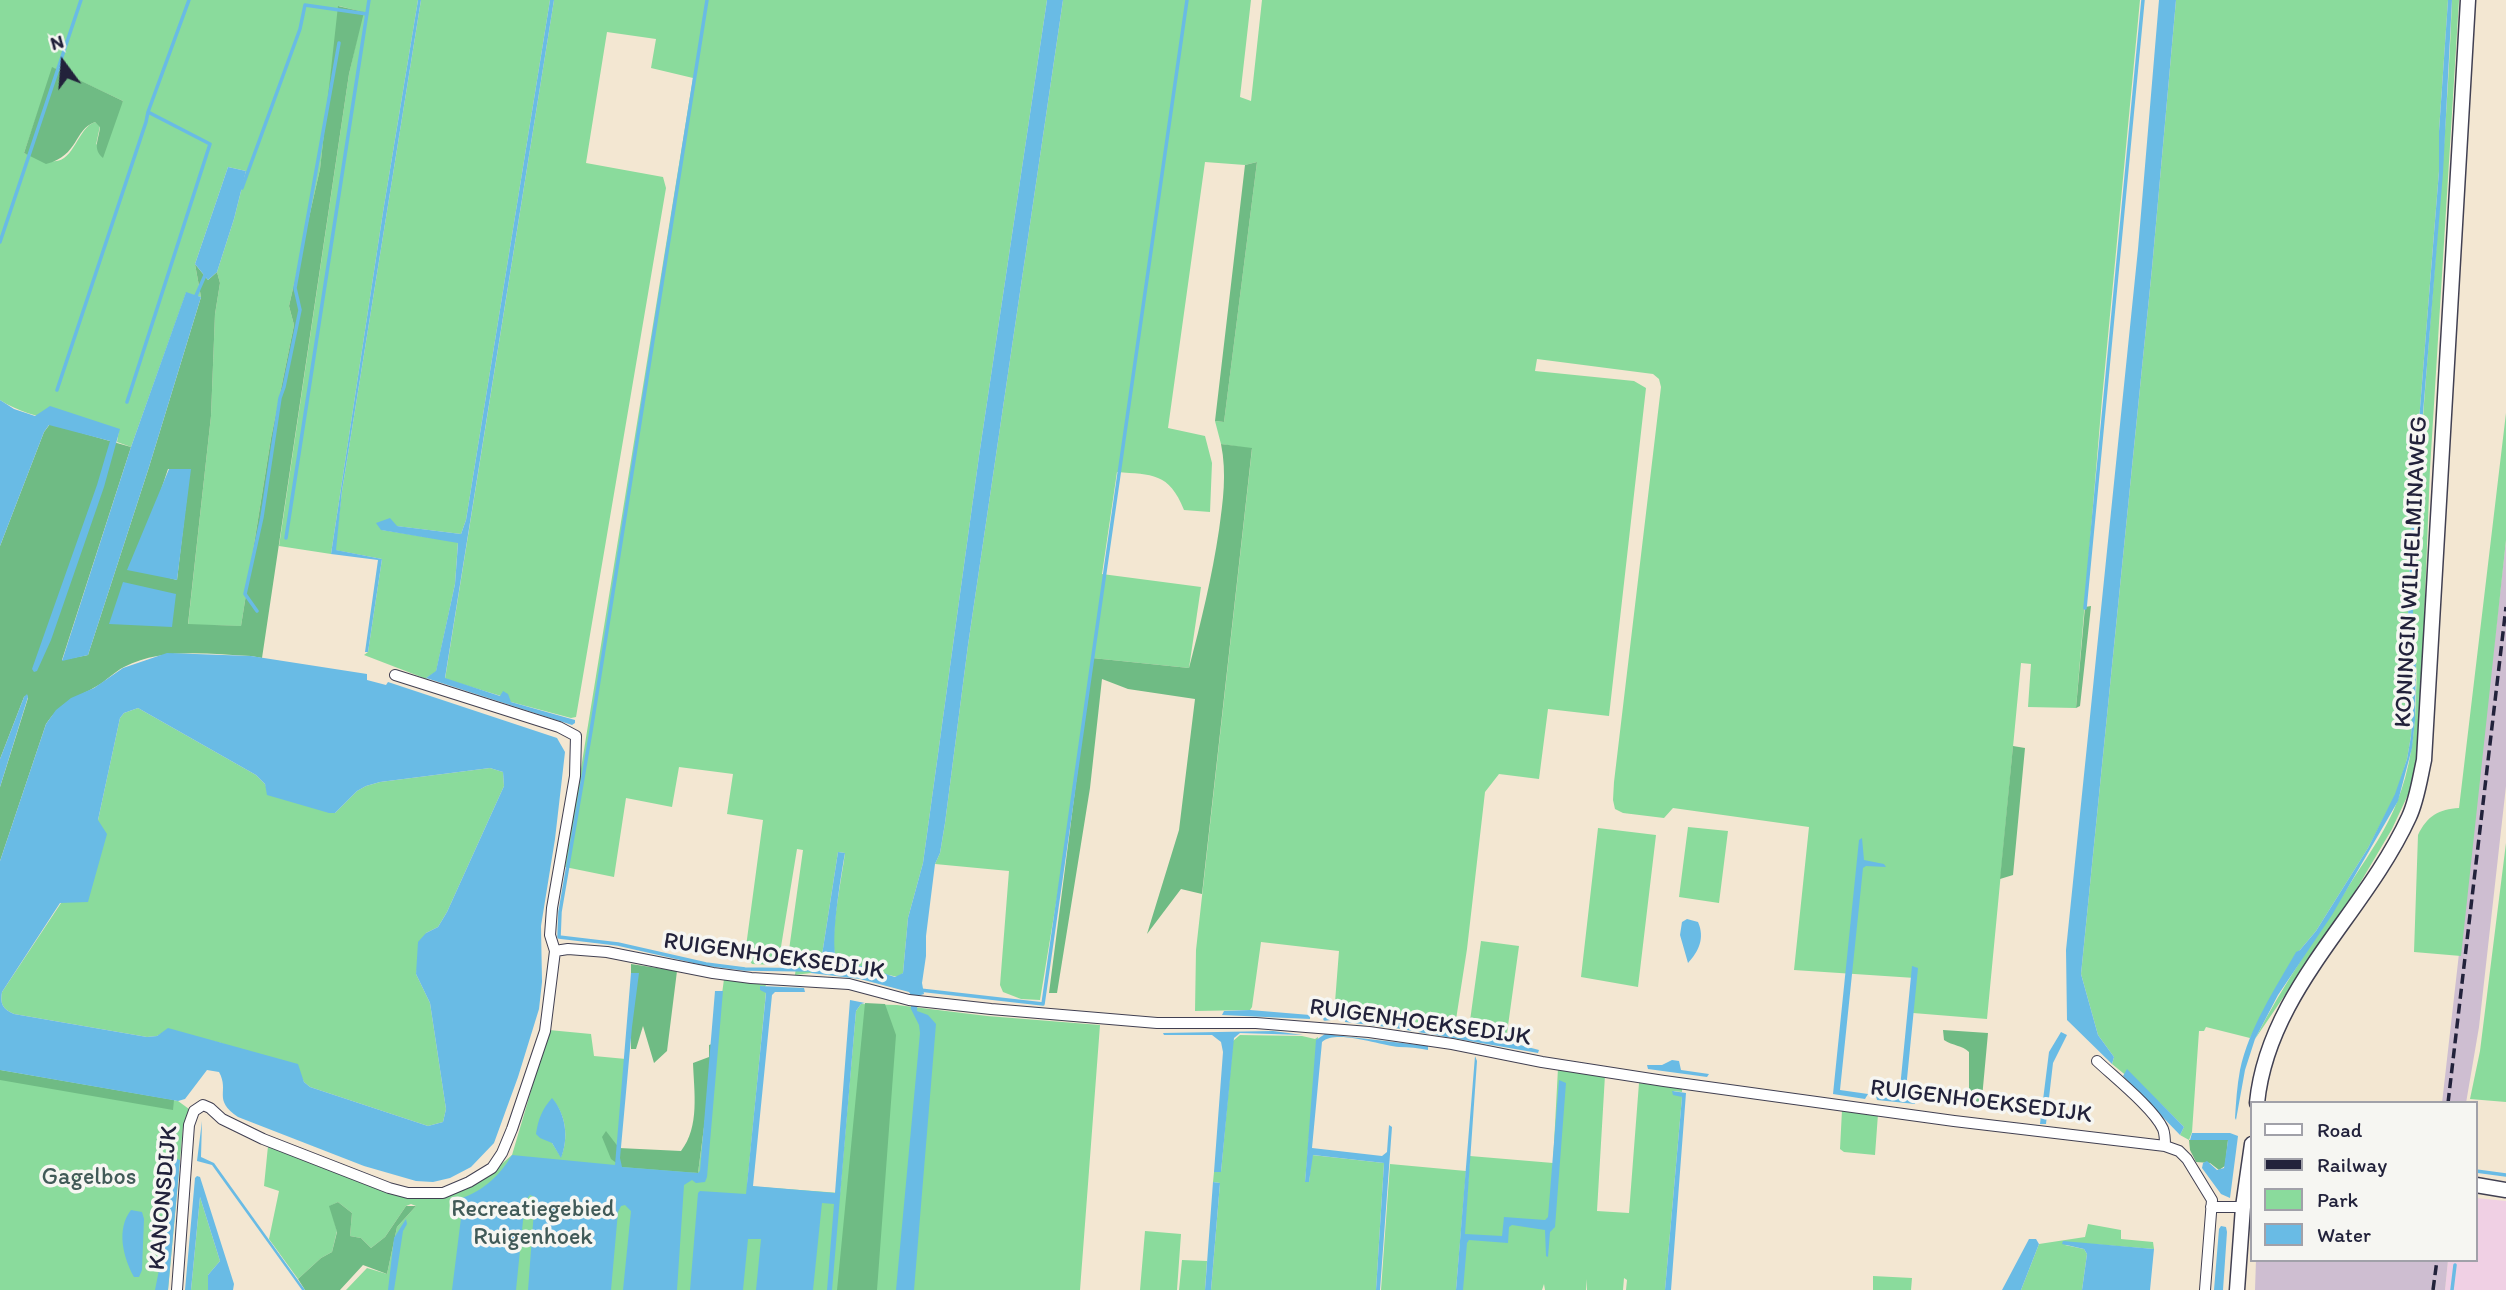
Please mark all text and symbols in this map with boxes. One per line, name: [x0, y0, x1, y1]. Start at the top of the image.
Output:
north arrow: [28, 28, 98, 98]
text: N: [48, 30, 66, 55]
street label: KONINGIN WILHELMINAWEG: [2389, 415, 2435, 729]
street label: RUIGENHOEKSEDIJK: [661, 927, 887, 987]
street label: RUIGENHOEKSEDIJK: [1307, 993, 1533, 1053]
street label: RUIGENHOEKSEDIJK: [1868, 1074, 2094, 1130]
legend: [2250, 1101, 2478, 1262]
text: Road: [2317, 1117, 2362, 1142]
street label: KANONSDIJK: [143, 1124, 185, 1272]
text: Railway: [2317, 1152, 2387, 1177]
park label: Gagelbos: [42, 1164, 136, 1192]
text: Park: [2317, 1187, 2358, 1212]
park label: Recreatiegebied Ruigenhoek: [451, 1196, 615, 1252]
text: Water: [2317, 1222, 2371, 1247]

